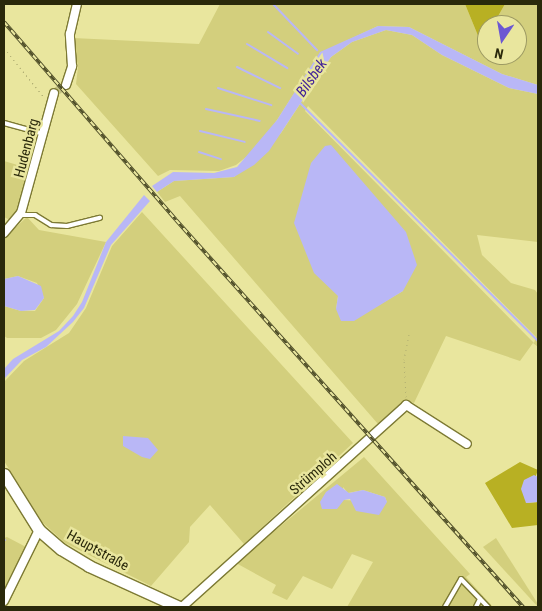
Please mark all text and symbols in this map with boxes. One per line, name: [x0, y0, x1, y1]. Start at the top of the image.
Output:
north arrow: [477, 15, 527, 65]
text: N: [493, 45, 505, 62]
water label: Bilsbek: [293, 56, 331, 100]
street label: Hudenbarg: [10, 117, 42, 179]
street label: Strümploh: [286, 448, 340, 498]
street label: Hauptstraße: [64, 526, 132, 574]

